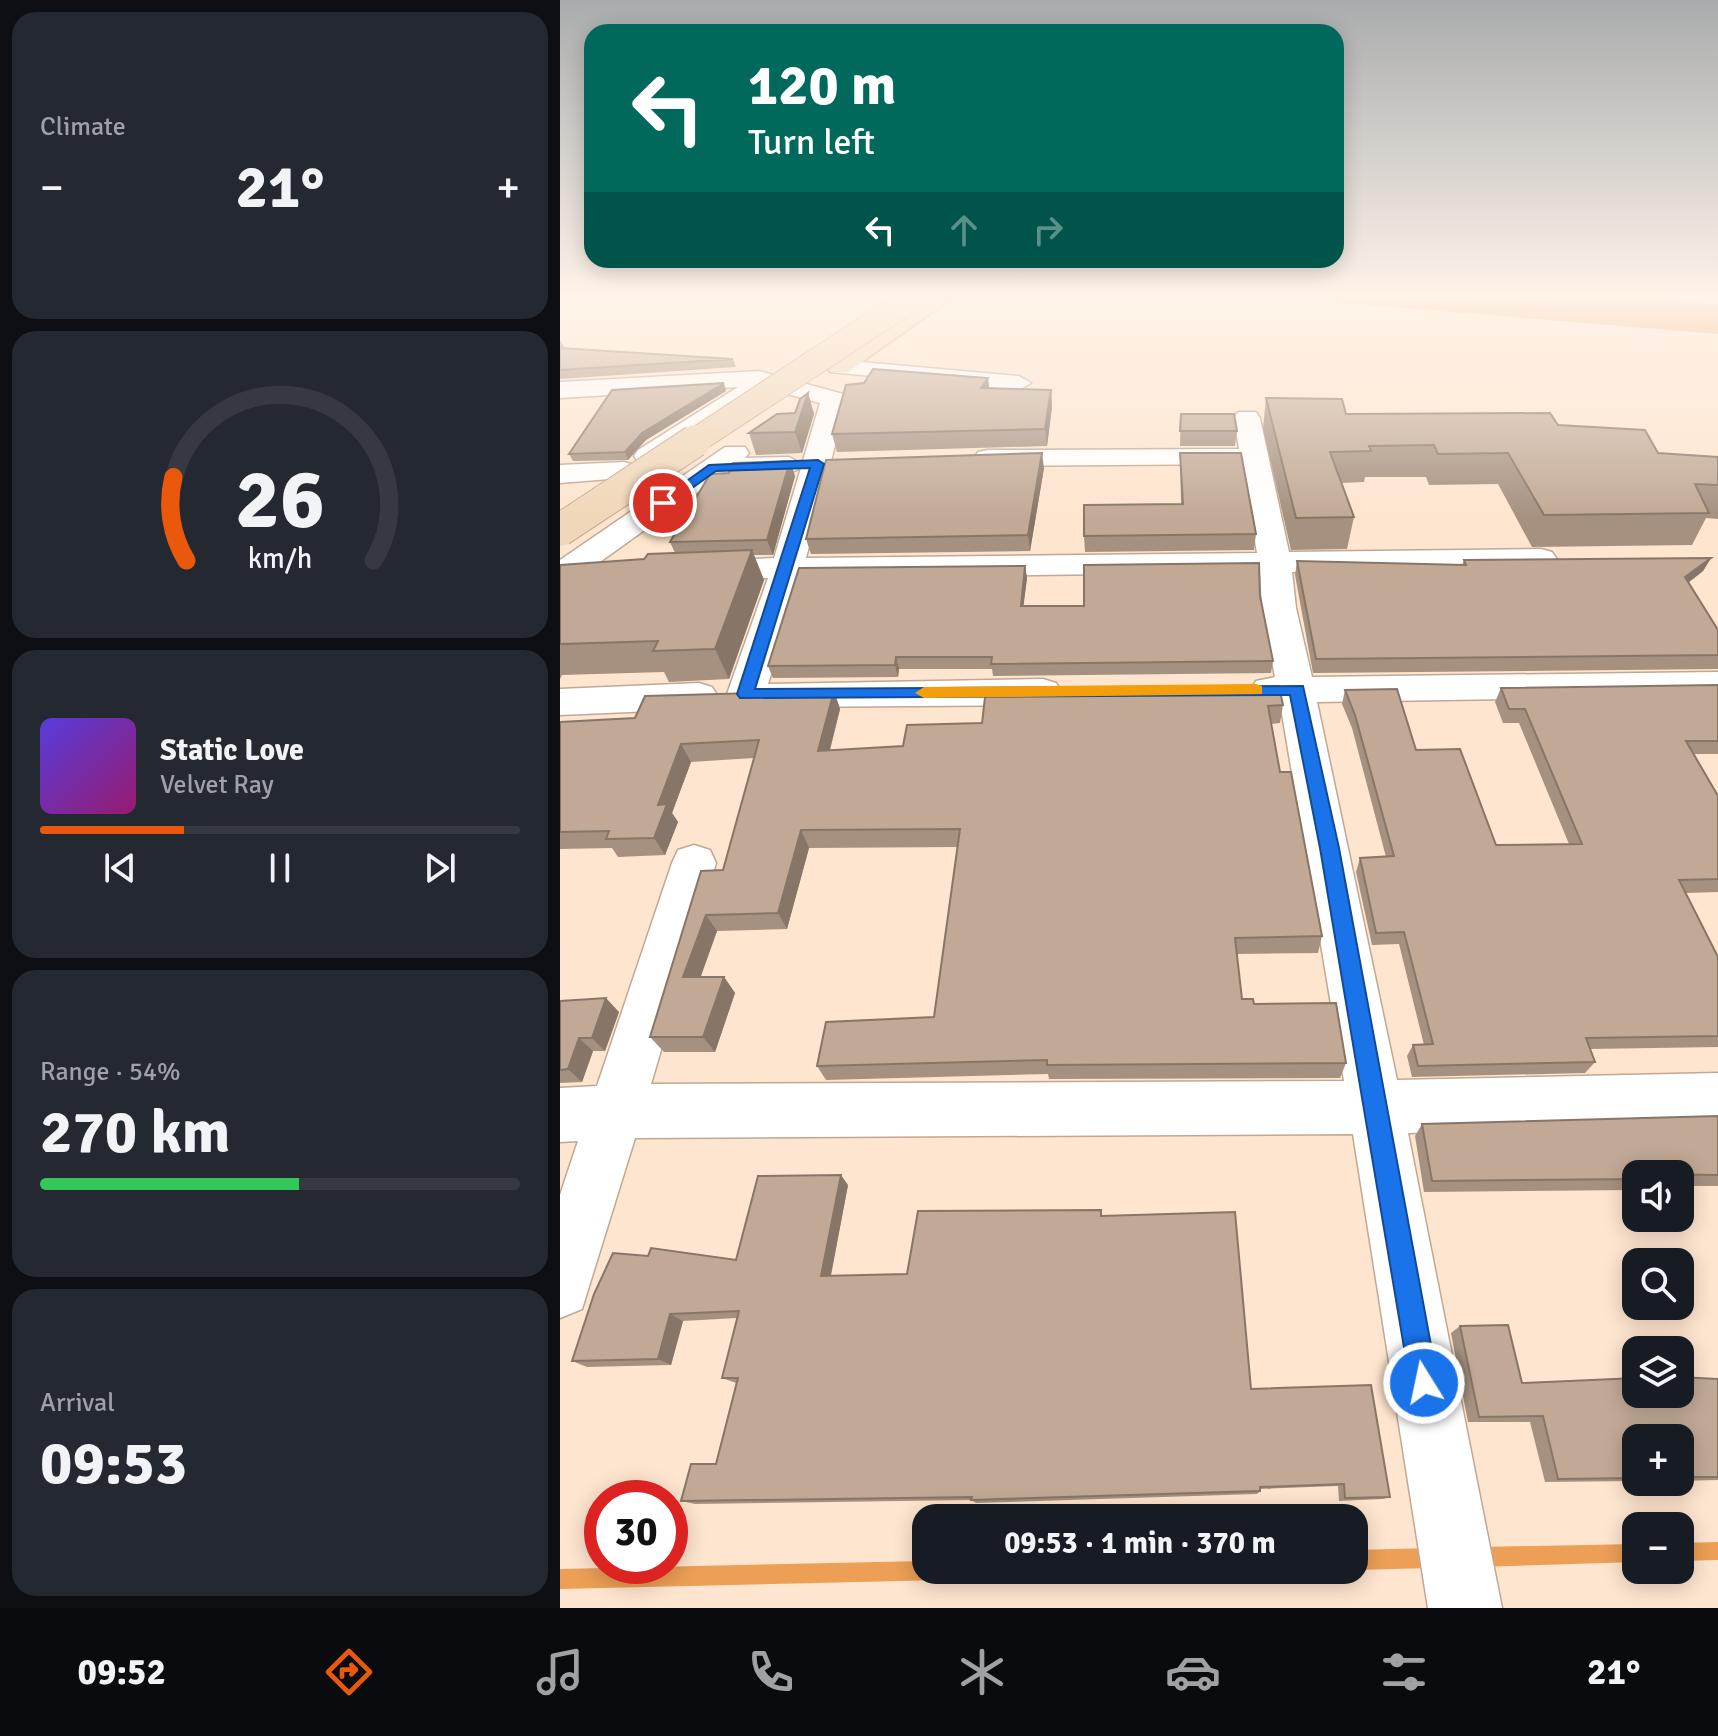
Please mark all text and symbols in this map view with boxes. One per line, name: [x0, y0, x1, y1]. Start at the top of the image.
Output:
text: 120 m: [748, 51, 896, 120]
icon: left: [616, 56, 720, 160]
text: Climate: [40, 111, 126, 143]
text: Turn left: [748, 120, 875, 165]
text: 21°: [236, 151, 324, 225]
text: −: [40, 161, 64, 215]
text: +: [496, 161, 520, 215]
icon: left: [858, 208, 902, 252]
icon: ahead: [942, 208, 986, 252]
icon: right: [1026, 208, 1070, 252]
text: 26: [235, 448, 325, 550]
pin: [629, 469, 697, 537]
icon: arrive: [641, 481, 685, 525]
text: km/h: [248, 541, 312, 576]
text: Static Love: [160, 732, 304, 769]
text: Velvet Ray: [160, 769, 274, 801]
icon: previous: [98, 846, 142, 890]
icon: pause: [258, 846, 302, 890]
icon: next: [418, 846, 462, 890]
text: Range · 54%: [40, 1056, 181, 1088]
text: 270 km: [40, 1096, 230, 1170]
map controls: [1622, 1160, 1694, 1584]
button: sound: [1622, 1160, 1694, 1232]
button: search: [1622, 1248, 1694, 1320]
button: layers: [1622, 1336, 1694, 1408]
position arrow: [1382, 1341, 1466, 1425]
text: Arrival: [40, 1387, 115, 1419]
button: +: [1622, 1424, 1694, 1496]
text: 09:53: [40, 1427, 187, 1501]
speed limit sign: 30: [584, 1480, 688, 1584]
button: −: [1622, 1512, 1694, 1584]
text: 09:53 · 1 min · 370 m: [1004, 1525, 1276, 1562]
icon: directions: [321, 1644, 377, 1700]
icon: music: [532, 1644, 588, 1700]
icon: phone: [743, 1644, 799, 1700]
icon: climate: [954, 1644, 1010, 1700]
icon: car: [1165, 1644, 1221, 1700]
icon: filters: [1376, 1644, 1432, 1700]
text: 09:52: [78, 1650, 166, 1695]
text: 21°: [1587, 1650, 1640, 1695]

